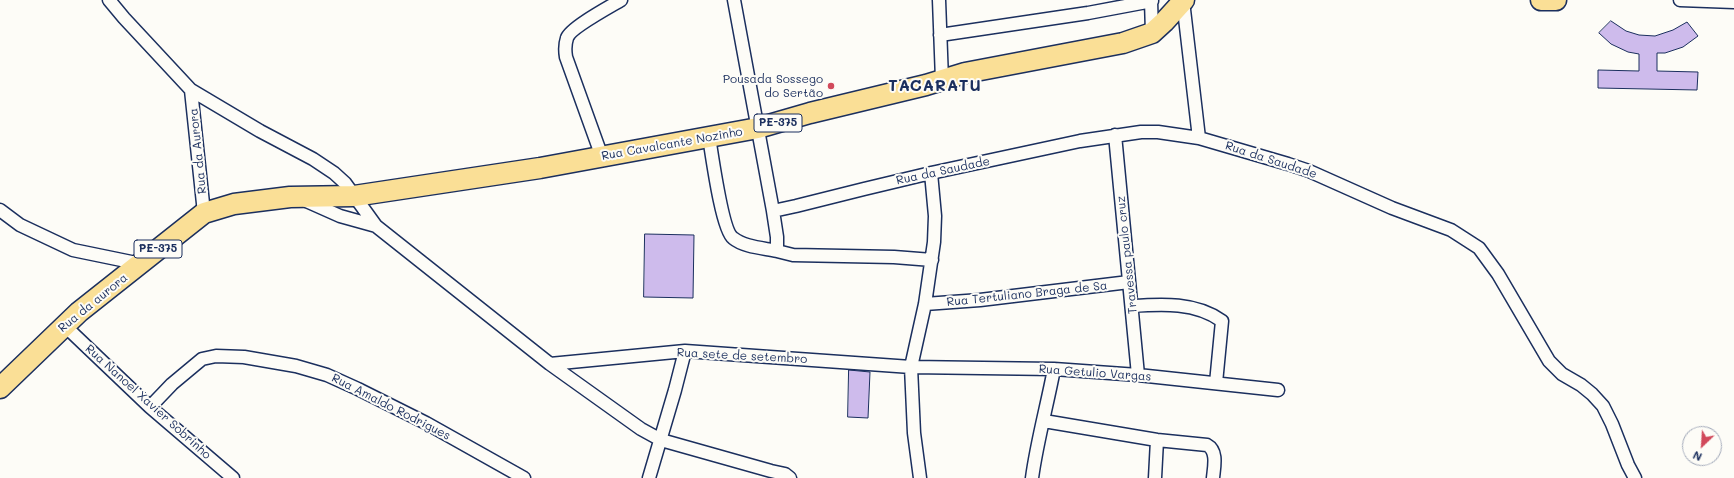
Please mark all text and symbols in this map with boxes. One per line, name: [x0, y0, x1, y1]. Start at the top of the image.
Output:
place label: Pousada Sossego do Sertão: [723, 72, 823, 100]
district label: TACARATU: [888, 76, 982, 96]
marker: Pousada Sossego do Sertão: [826, 81, 836, 91]
street label: Rua da Aurora: [186, 107, 210, 195]
road number: PE-375: [754, 114, 802, 132]
street label: Rua Cavalcante Nozinho: [600, 124, 744, 164]
street label: Rua da Saudade: [1223, 138, 1319, 182]
street label: Rua da Saudade: [895, 154, 991, 188]
street label: Travessa paulo cruz: [1114, 195, 1140, 315]
road number: PE-375: [134, 240, 182, 258]
street label: Rua da aurora: [55, 271, 131, 335]
street label: Rua Tertuliano Braga de Sa: [946, 278, 1108, 310]
street label: Rua Nanoel Xavier Sobrinho: [82, 342, 214, 462]
street label: Rua sete de setembro: [676, 345, 808, 367]
street label: Rua Getulio Vargas: [1038, 362, 1152, 384]
street label: Rua Amaldo Rodrigues: [329, 371, 453, 443]
north arrow: [1682, 426, 1722, 466]
text: N: [1690, 448, 1704, 465]

